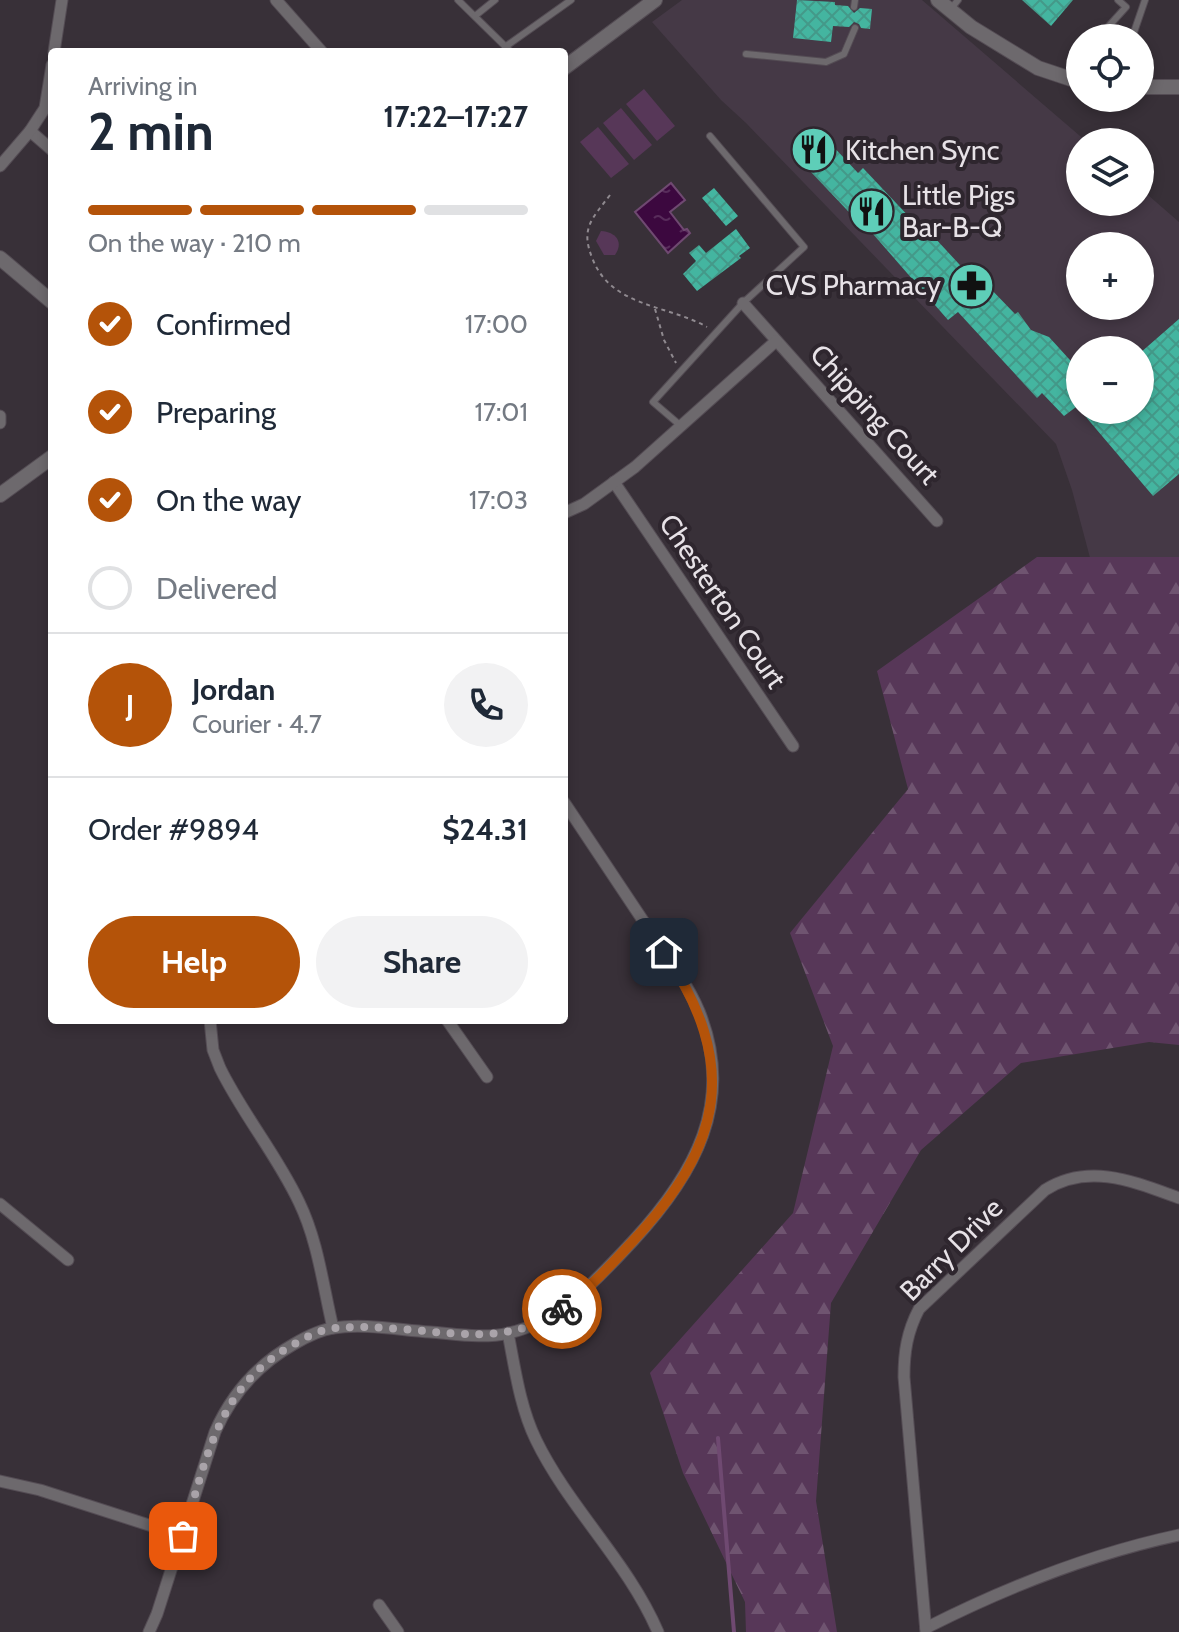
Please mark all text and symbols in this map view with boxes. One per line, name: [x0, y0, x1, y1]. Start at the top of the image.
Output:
map controls: [1066, 24, 1154, 424]
button: locate: [1066, 24, 1154, 112]
text: Arriving in: [88, 70, 198, 102]
text: 17:22–17:27: [383, 98, 528, 135]
text: 2 min: [88, 100, 214, 163]
restaurant icon: Kitchen Sync: [790, 126, 838, 174]
button: layers: [1066, 128, 1154, 216]
place label: Kitchen Sync: [845, 133, 999, 167]
place label: Little Pigs Bar-B-Q: [902, 178, 1015, 244]
restaurant icon: Little Pigs Bar-B-Q: [847, 187, 895, 235]
text: On the way · 210 m: [88, 227, 301, 259]
button: +: [1066, 232, 1154, 320]
pharmacy icon: CVS Pharmacy: [948, 261, 996, 309]
place label: CVS Pharmacy: [766, 268, 941, 302]
icon: check: [88, 302, 132, 346]
text: Confirmed: [156, 306, 291, 343]
text: 17:00: [465, 308, 528, 340]
button: −: [1066, 336, 1154, 424]
street label: Chipping Court: [803, 337, 947, 491]
icon: check: [88, 390, 132, 434]
text: Preparing: [156, 394, 276, 431]
text: 17:01: [474, 396, 528, 428]
icon: check: [88, 478, 132, 522]
text: On the way: [156, 482, 301, 519]
text: 17:03: [469, 484, 528, 516]
street label: Chesterton Court: [652, 507, 794, 695]
text: Delivered: [156, 570, 277, 607]
button: phone: [444, 663, 528, 747]
text: Jordan: [192, 671, 275, 708]
text: J: [126, 687, 134, 724]
text: Courier · 4.7: [192, 708, 322, 740]
text: Order #9894: [88, 811, 259, 848]
text: $24.31: [442, 811, 528, 848]
button: Help: [88, 916, 300, 1008]
button: Share: [316, 916, 528, 1008]
pin: [630, 918, 698, 986]
icon: home: [642, 930, 686, 974]
street label: Barry Drive: [893, 1191, 1009, 1307]
courier: [522, 1269, 602, 1349]
icon: bike: [540, 1287, 584, 1331]
pin: [149, 1502, 217, 1570]
icon: bag: [161, 1514, 205, 1558]

